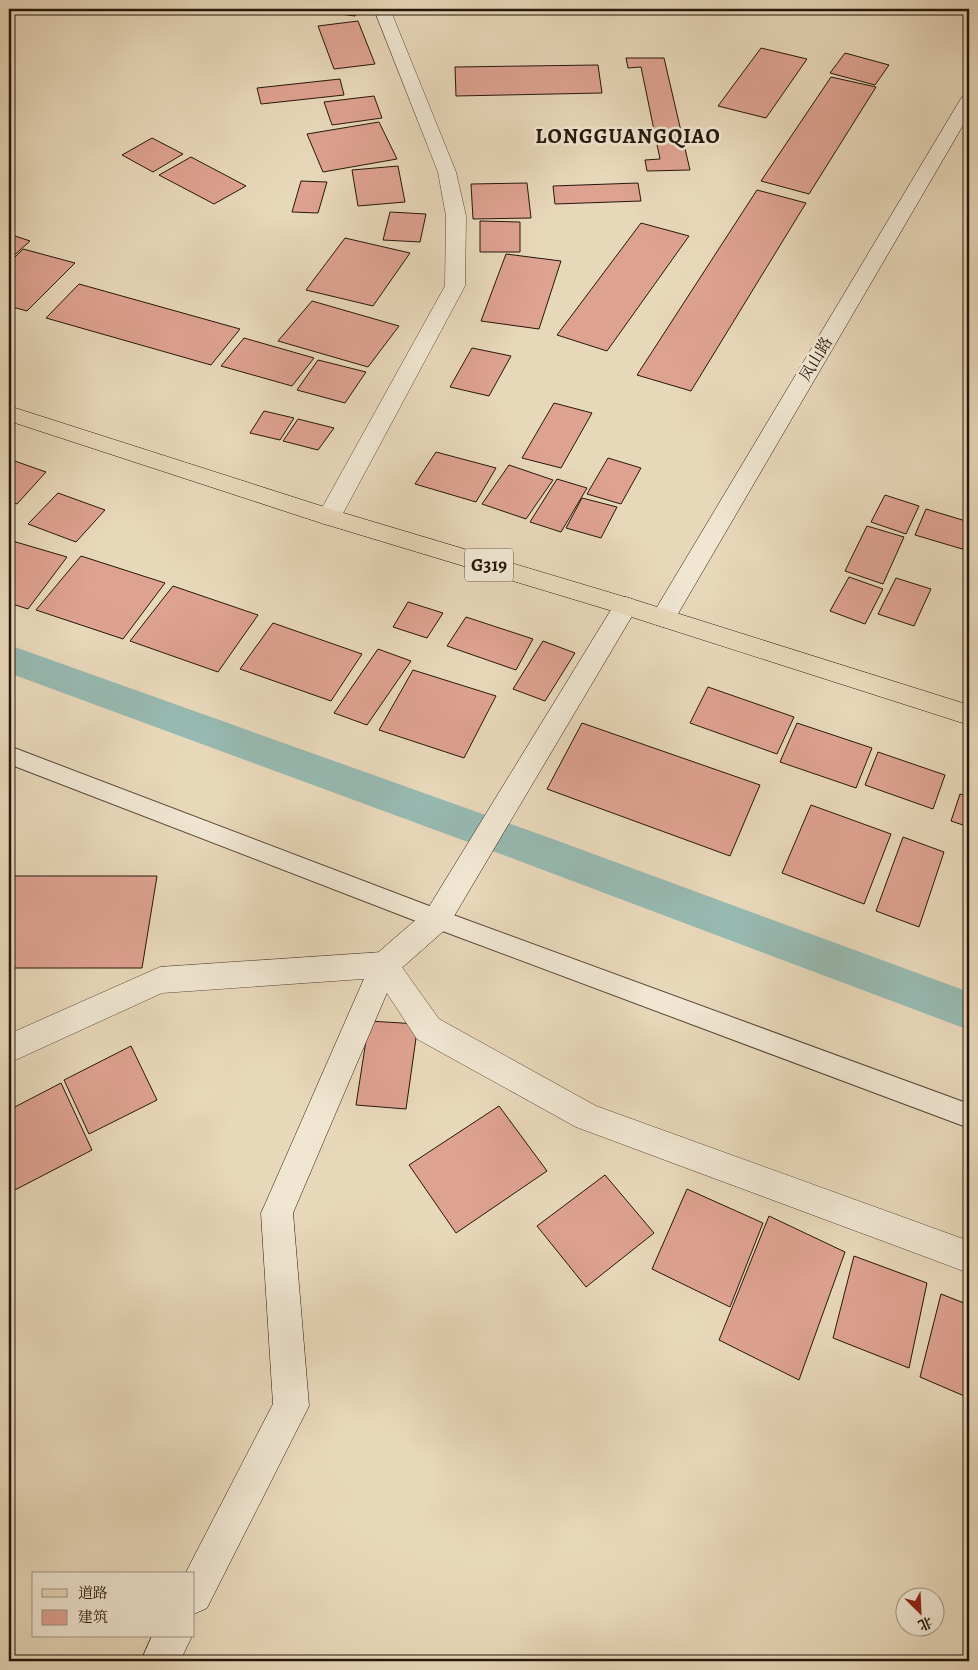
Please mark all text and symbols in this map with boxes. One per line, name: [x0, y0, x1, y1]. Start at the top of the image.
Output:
district label: LONGGUANGQIAO: [535, 122, 721, 150]
street label: 凤山路: [794, 333, 838, 385]
road number: G319: [465, 548, 513, 582]
legend: [32, 1572, 195, 1638]
text: 道路: [78, 1583, 108, 1603]
north arrow: [896, 1588, 946, 1638]
text: 建筑: [78, 1607, 108, 1627]
text: 北: [915, 1612, 935, 1635]

